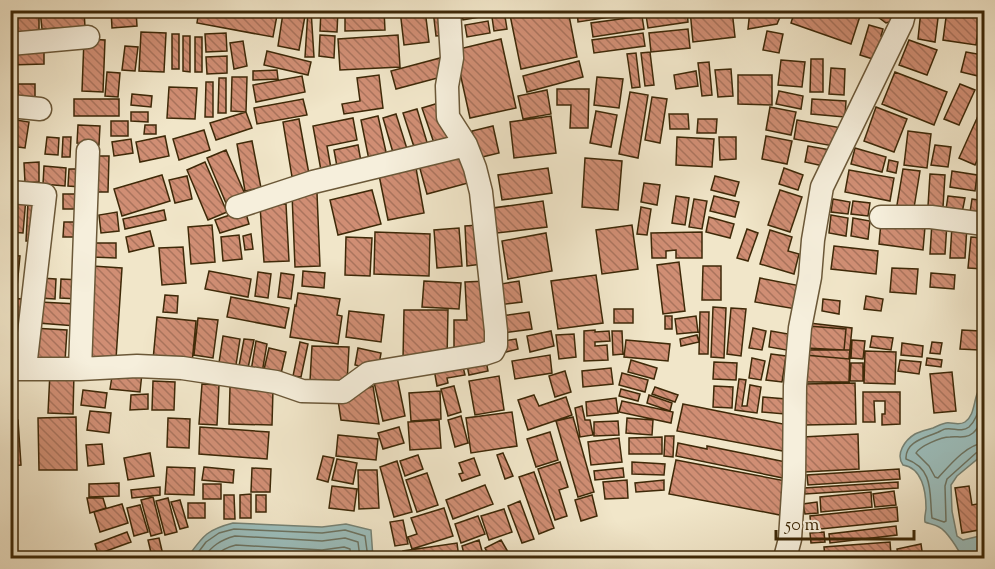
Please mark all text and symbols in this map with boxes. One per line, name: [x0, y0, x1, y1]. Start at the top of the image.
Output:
scale bar: [776, 503, 914, 541]
text: 50 m: [784, 513, 820, 539]

